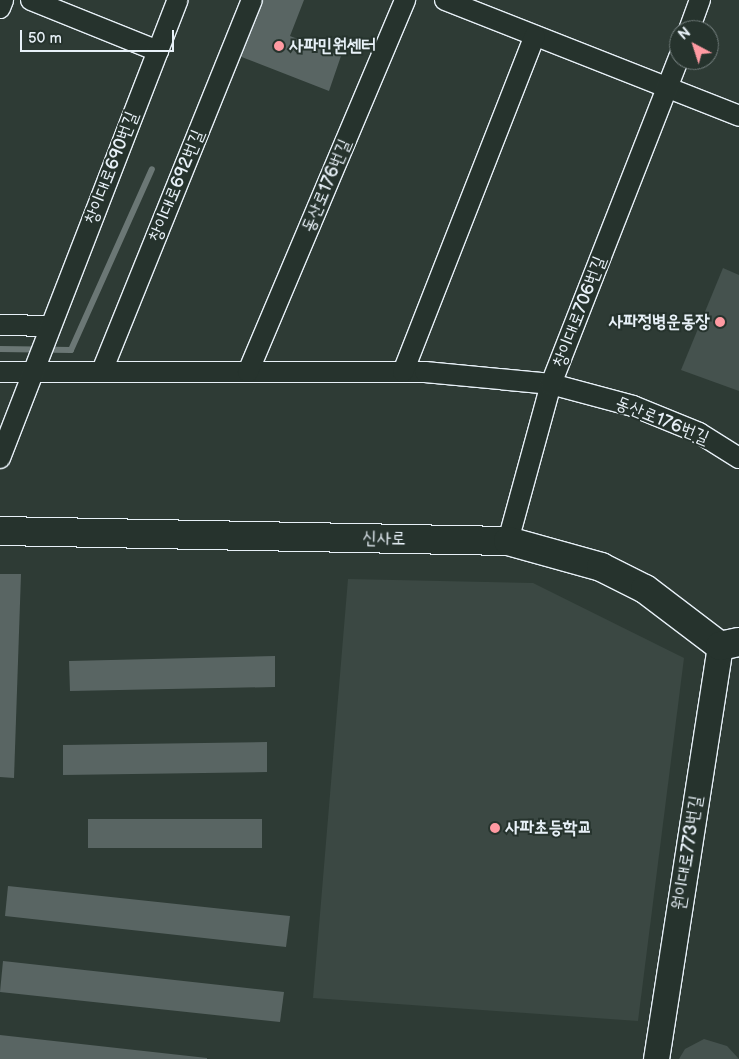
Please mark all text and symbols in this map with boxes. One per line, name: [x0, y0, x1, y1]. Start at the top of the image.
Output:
scale bar: [22, 20, 176, 52]
north arrow: [669, 20, 719, 70]
text: N: [675, 24, 694, 44]
text: 50 m: [28, 29, 62, 48]
place label: 사파민원센터: [289, 35, 376, 57]
marker: 사파민원센터: [273, 40, 285, 52]
street label: 창이대로690번길: [81, 109, 143, 227]
street label: 창이대로692번길: [145, 127, 209, 245]
street label: 동산로176번길: [298, 136, 356, 236]
street label: 창이대로706번길: [549, 253, 611, 371]
place label: 사파정병운동장: [609, 311, 710, 333]
marker: 사파정병운동장: [714, 316, 726, 328]
street label: 동산로176번길: [612, 392, 712, 450]
street label: 신사로: [362, 528, 406, 550]
street label: 원이대로773번길: [668, 794, 708, 912]
place label: 사파초등학교: [505, 817, 592, 839]
marker: 사파초등학교: [489, 822, 501, 834]

